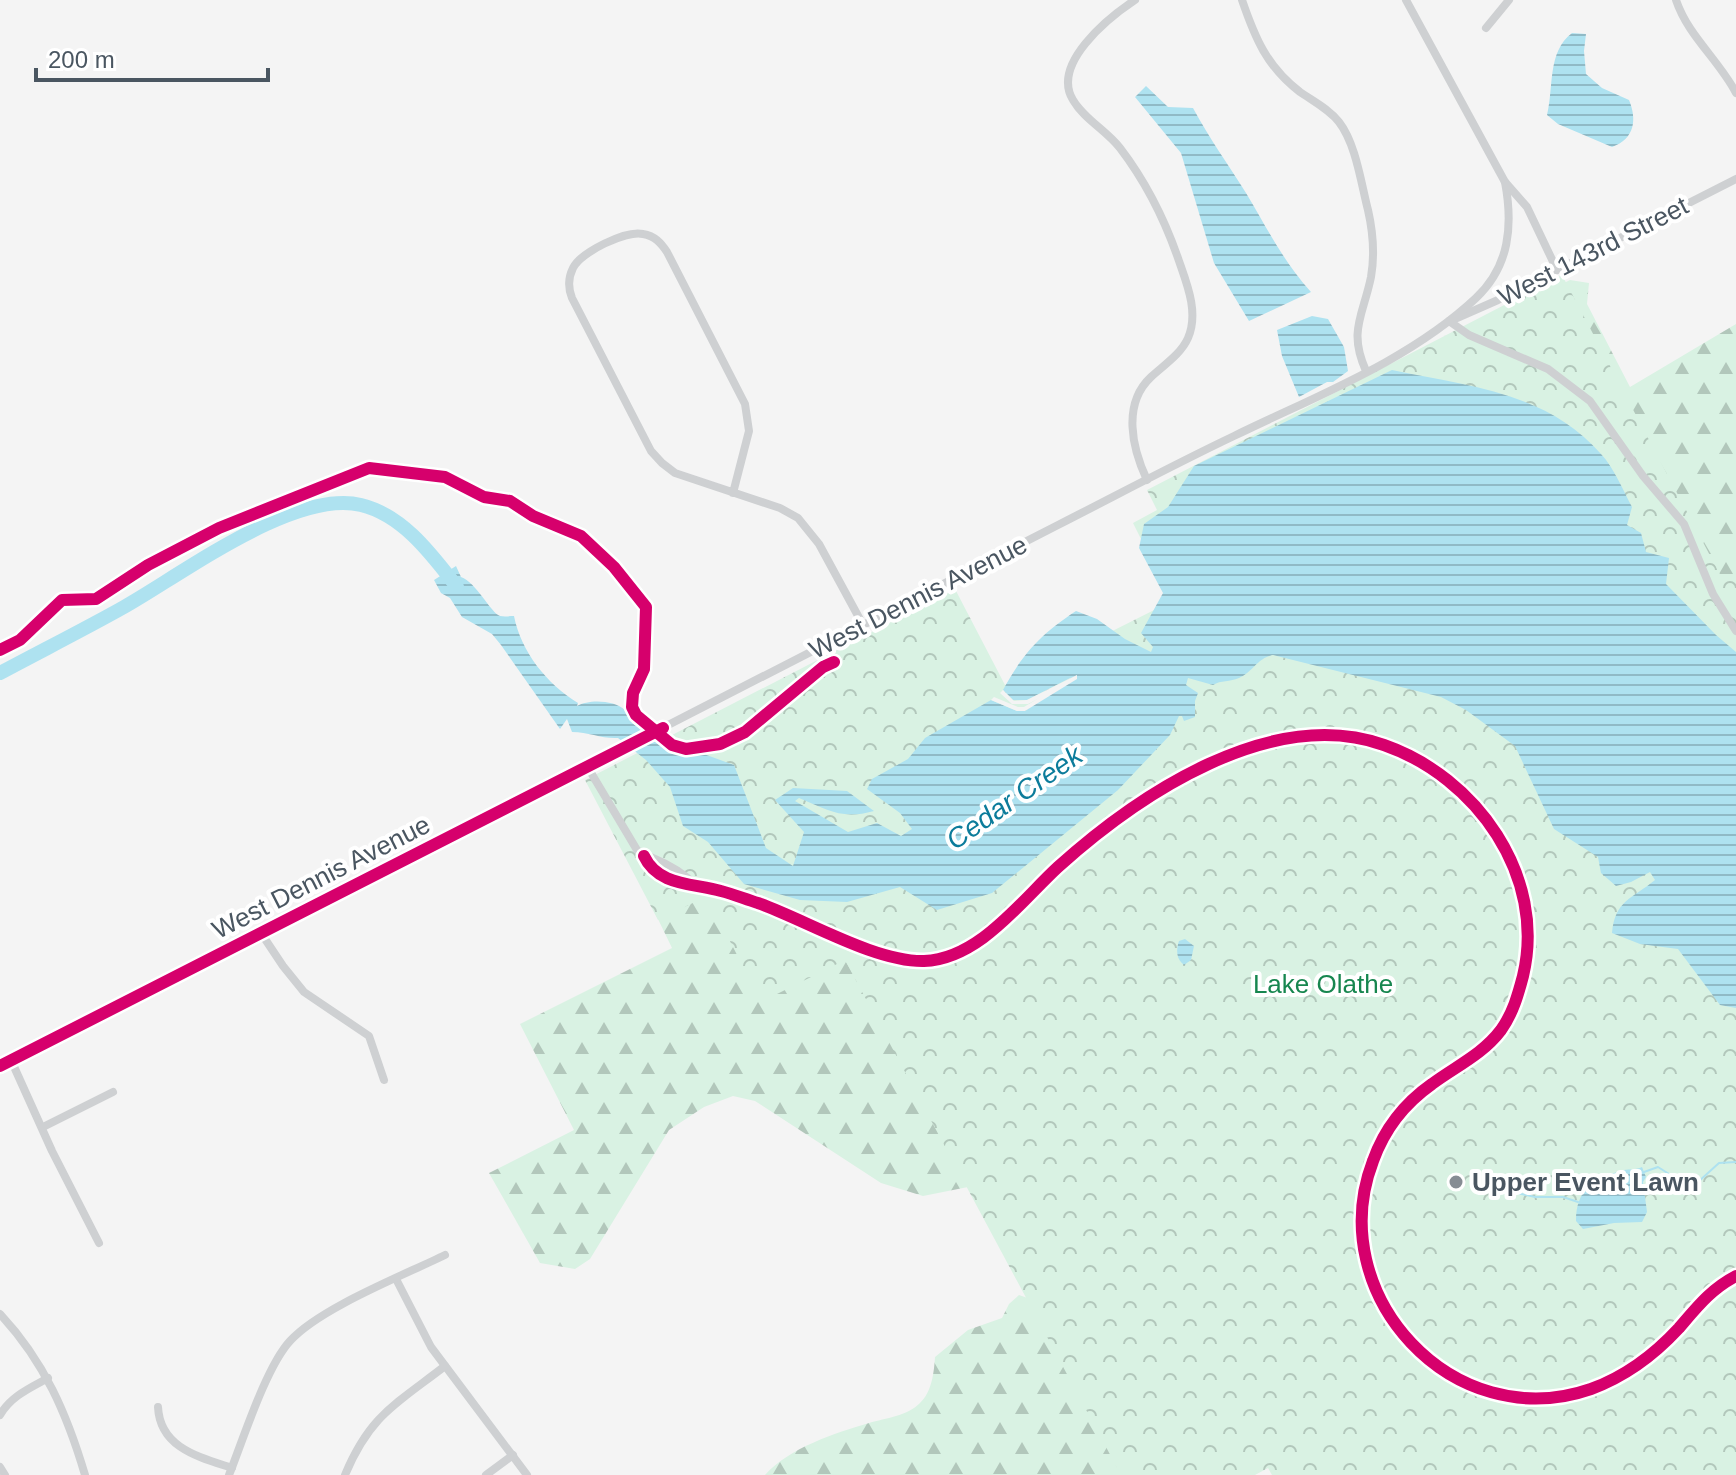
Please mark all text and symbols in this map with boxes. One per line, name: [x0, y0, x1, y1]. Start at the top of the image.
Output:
scale bar: [36, 32, 268, 82]
text: 200 m: [48, 46, 115, 73]
street label: West 143rd Street: [1493, 190, 1694, 312]
street label: West Dennis Avenue: [804, 529, 1032, 665]
water label: Cedar Creek: [940, 738, 1090, 856]
street label: West Dennis Avenue: [207, 809, 435, 945]
park label: Lake Olathe: [1253, 969, 1393, 999]
place label: Upper Event Lawn: [1472, 1167, 1699, 1197]
marker: Upper Event Lawn: [1447, 1173, 1465, 1191]

